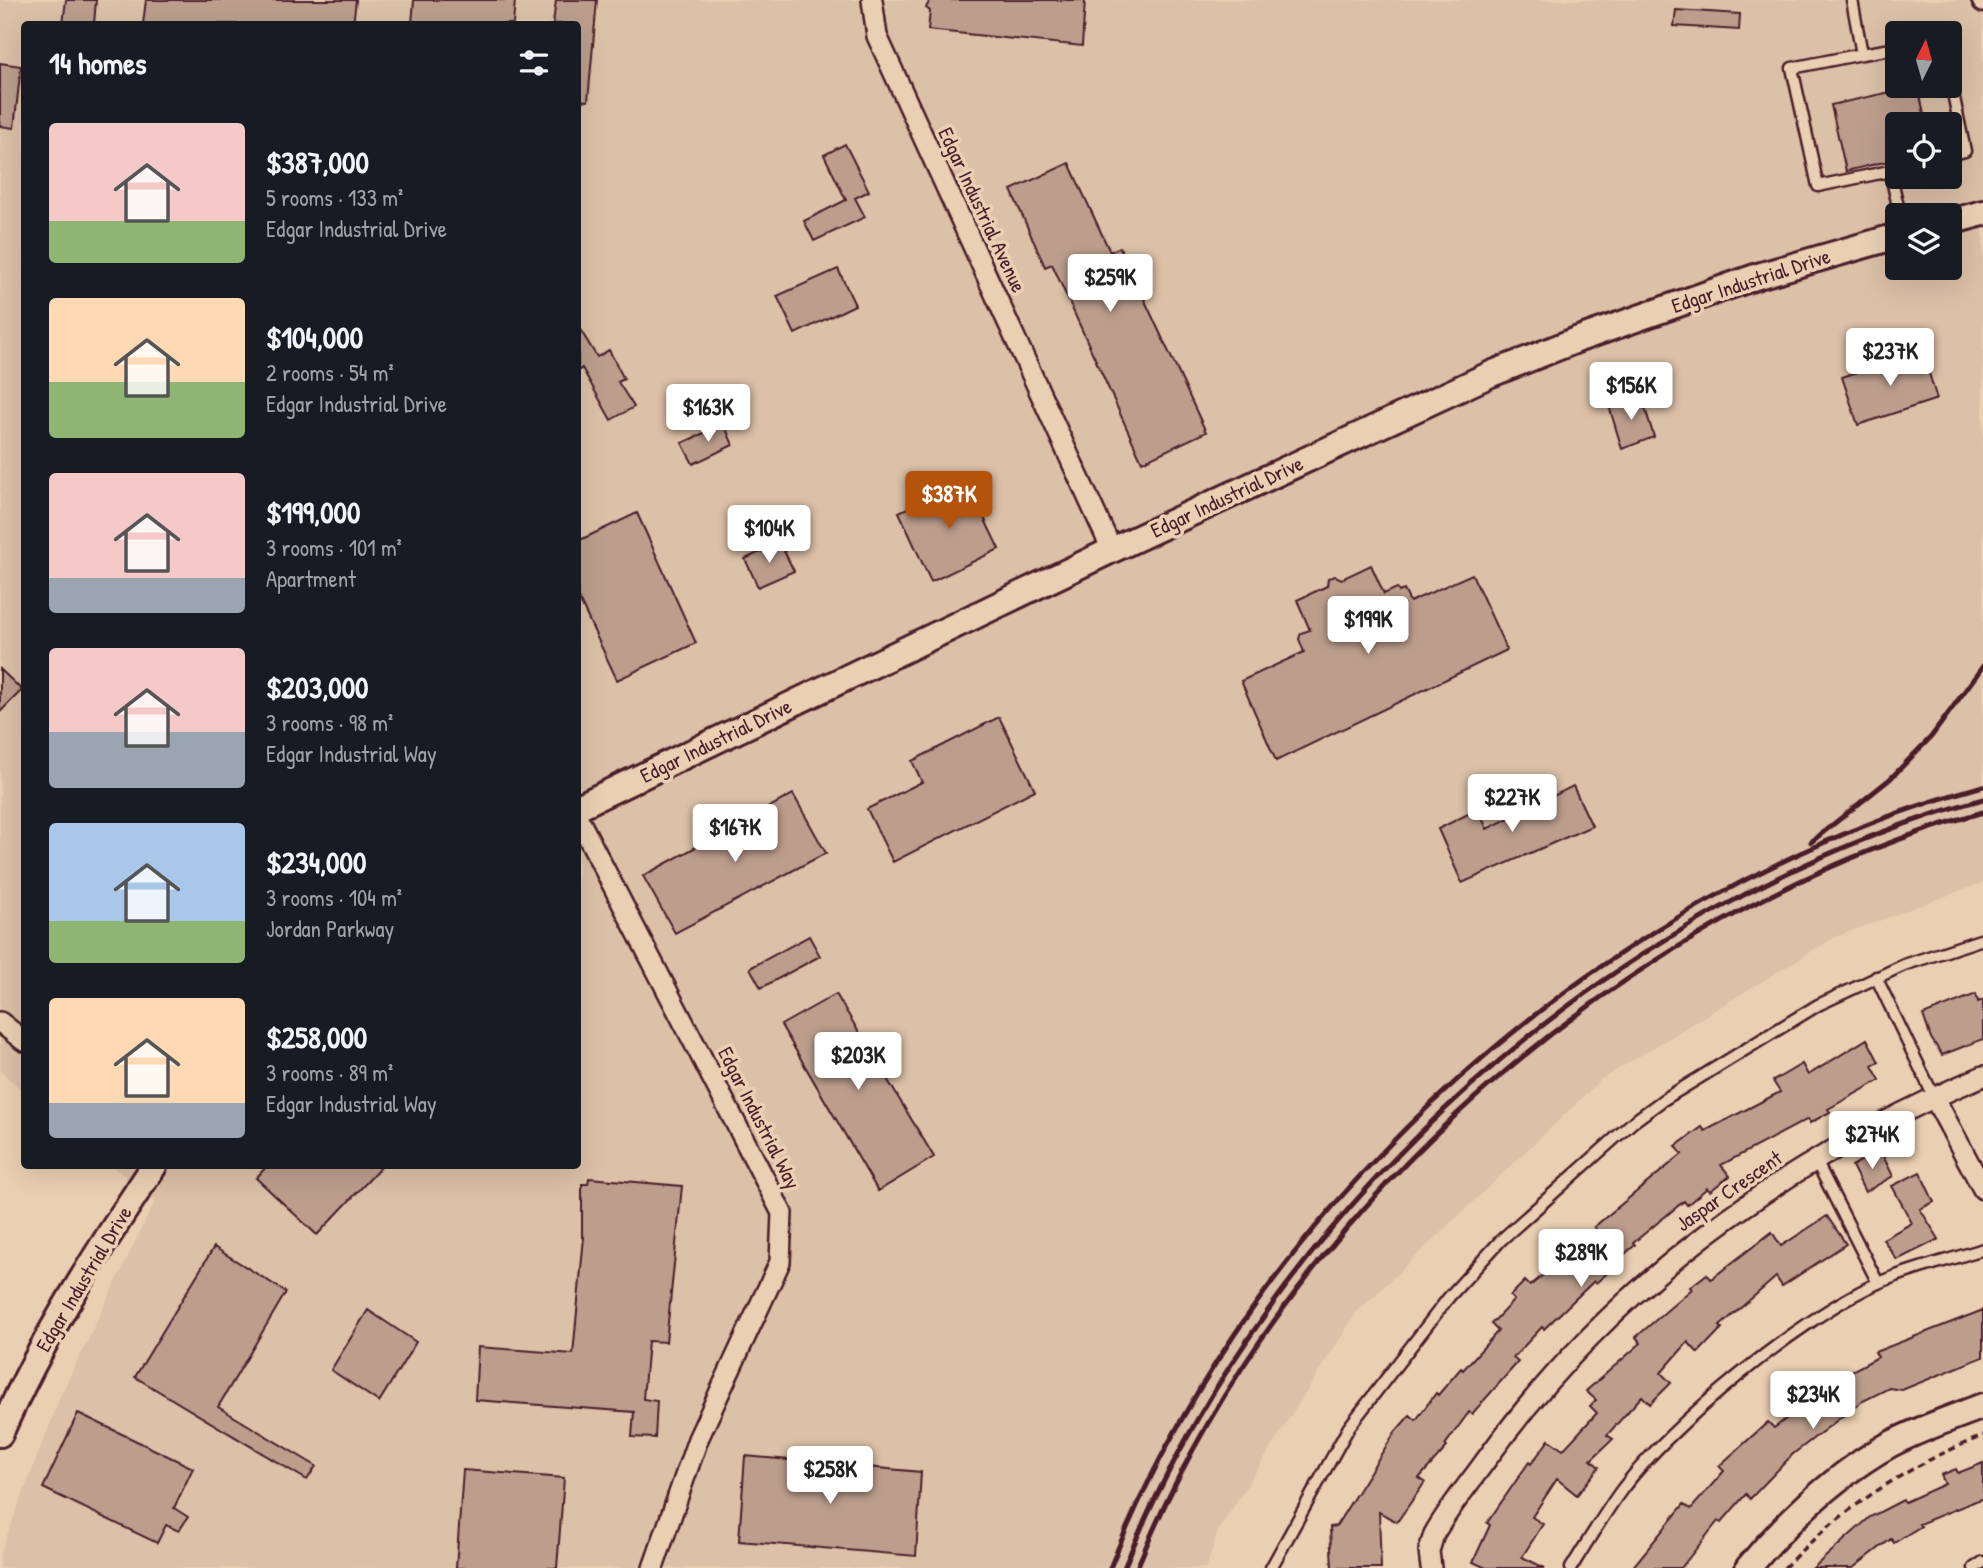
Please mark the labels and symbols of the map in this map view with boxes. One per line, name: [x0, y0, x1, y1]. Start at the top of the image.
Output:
north arrow: [1885, 21, 1962, 98]
street label: Edgar Industrial Avenue: [931, 123, 1033, 297]
street label: Edgar Industrial Drive: [1668, 241, 1834, 320]
pin: $259K: [1061, 254, 1159, 314]
pin: $237K: [1841, 328, 1939, 388]
pin: $156K: [1582, 362, 1680, 422]
pin: $163K: [659, 384, 757, 444]
street label: Edgar Industrial Drive: [1146, 448, 1308, 545]
pin: $387K: [900, 472, 998, 531]
pin: $104K: [720, 505, 818, 565]
pin: $199K: [1319, 596, 1417, 656]
street label: Edgar Industrial Drive: [635, 691, 796, 790]
pin: $227K: [1463, 774, 1561, 834]
pin: $167K: [686, 804, 784, 864]
pin: $203K: [809, 1032, 907, 1092]
street label: Edgar Industrial Way: [711, 1042, 808, 1194]
pin: $274K: [1823, 1112, 1921, 1171]
street label: Jaspar Crescent: [1670, 1143, 1788, 1238]
street label: Edgar Industrial Drive: [29, 1200, 139, 1357]
pin: $289K: [1532, 1230, 1630, 1289]
pin: $234K: [1764, 1372, 1862, 1431]
pin: $258K: [781, 1446, 879, 1506]

